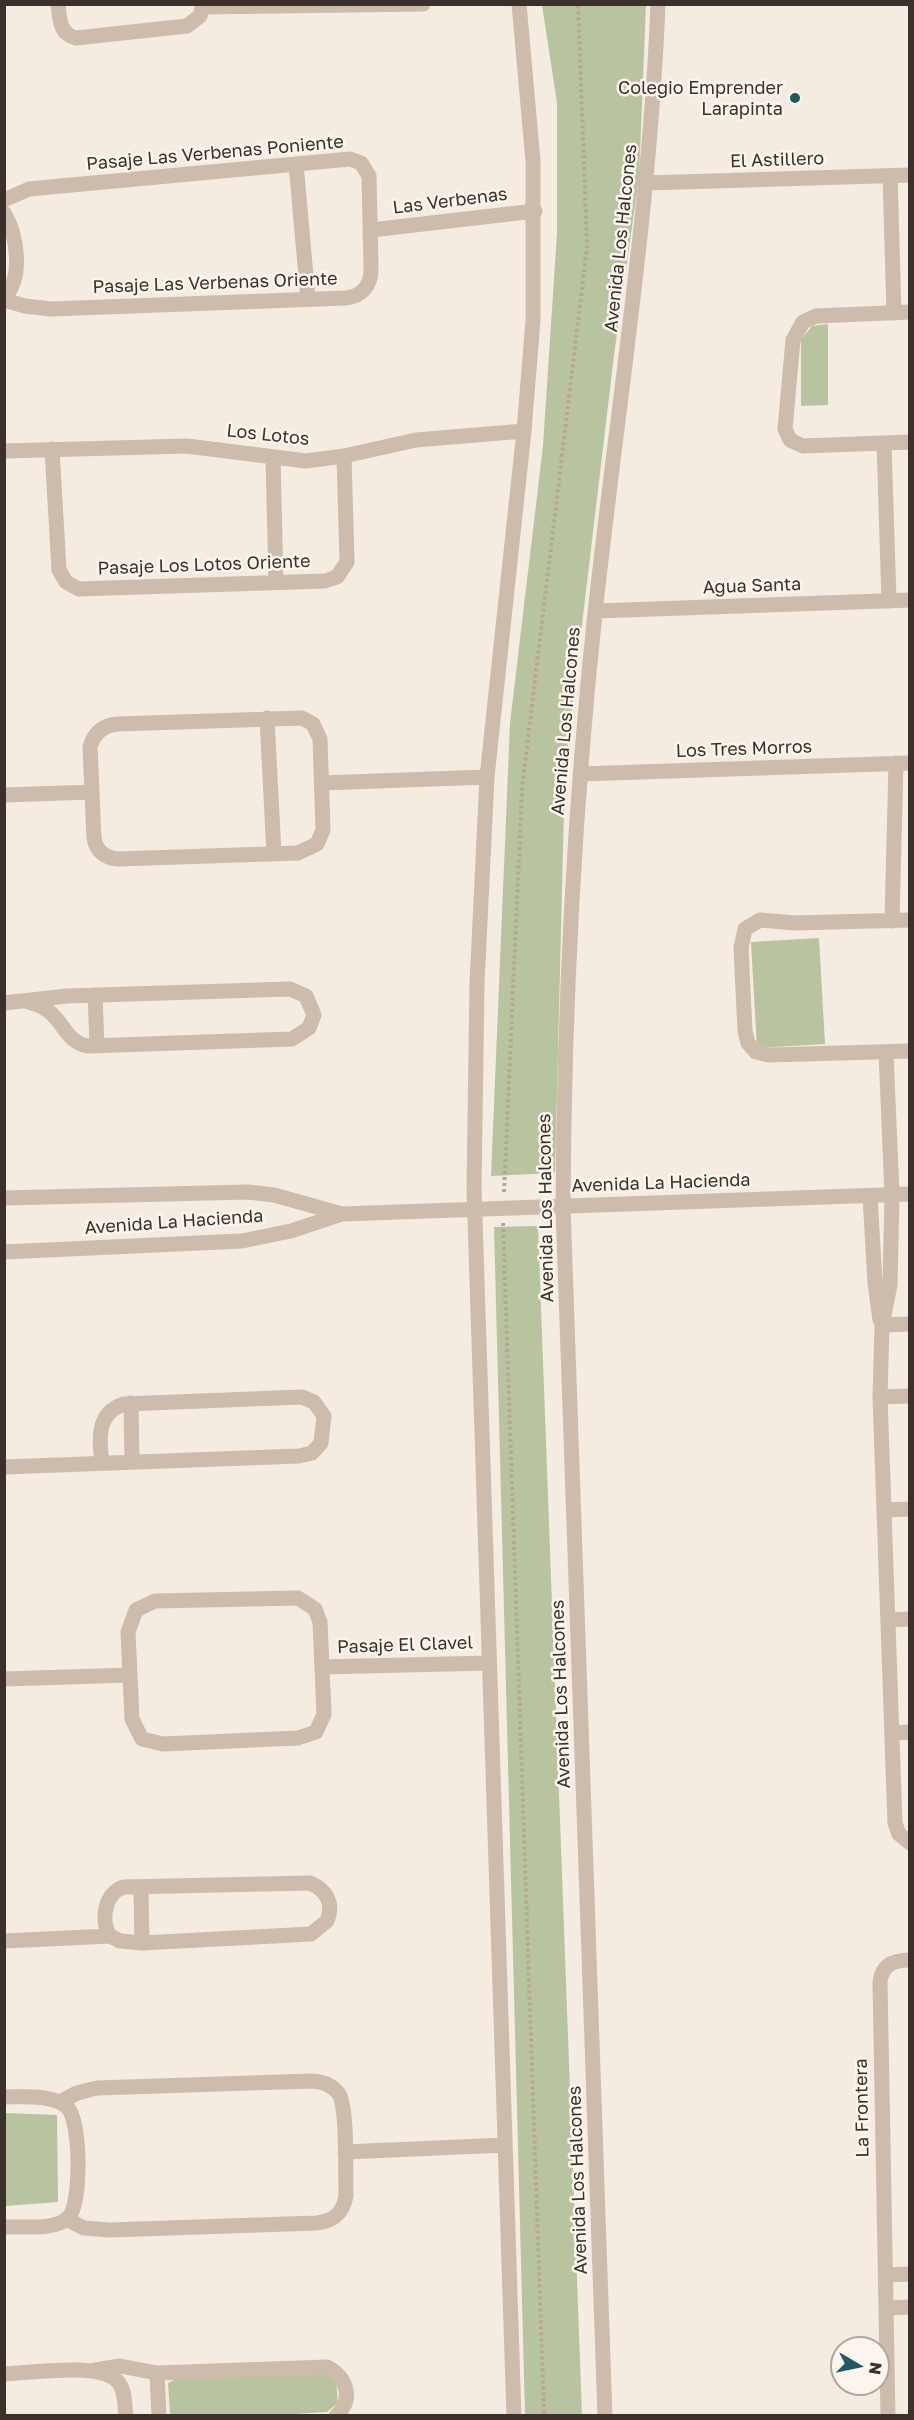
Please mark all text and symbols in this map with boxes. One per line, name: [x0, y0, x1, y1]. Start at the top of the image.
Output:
place label: Colegio Emprender Larapinta: [618, 77, 783, 119]
marker: Colegio Emprender Larapinta: [788, 91, 802, 105]
street label: Pasaje Las Verbenas Poniente: [85, 131, 345, 175]
street label: Avenida Los Halcones: [600, 143, 642, 333]
street label: El Astillero: [730, 148, 824, 172]
street label: Las Verbenas: [391, 183, 509, 219]
street label: Pasaje Las Verbenas Oriente: [92, 268, 338, 298]
street label: Los Lotos: [225, 420, 311, 450]
street label: Pasaje Los Lotos Oriente: [97, 550, 311, 580]
street label: Agua Santa: [702, 573, 802, 599]
street label: Avenida Los Halcones: [547, 626, 585, 816]
street label: Los Tres Morros: [676, 736, 812, 762]
street label: Avenida Los Halcones: [534, 1113, 558, 1303]
street label: Avenida La Hacienda: [571, 1169, 751, 1197]
street label: Avenida La Hacienda: [84, 1205, 264, 1239]
street label: Avenida Los Halcones: [547, 1599, 575, 1789]
street label: Pasaje El Clavel: [337, 1632, 473, 1658]
street label: La Frontera: [850, 2058, 874, 2158]
street label: Avenida Los Halcones: [564, 2085, 592, 2275]
north arrow: [830, 2336, 890, 2396]
text: N: [865, 2361, 887, 2376]

